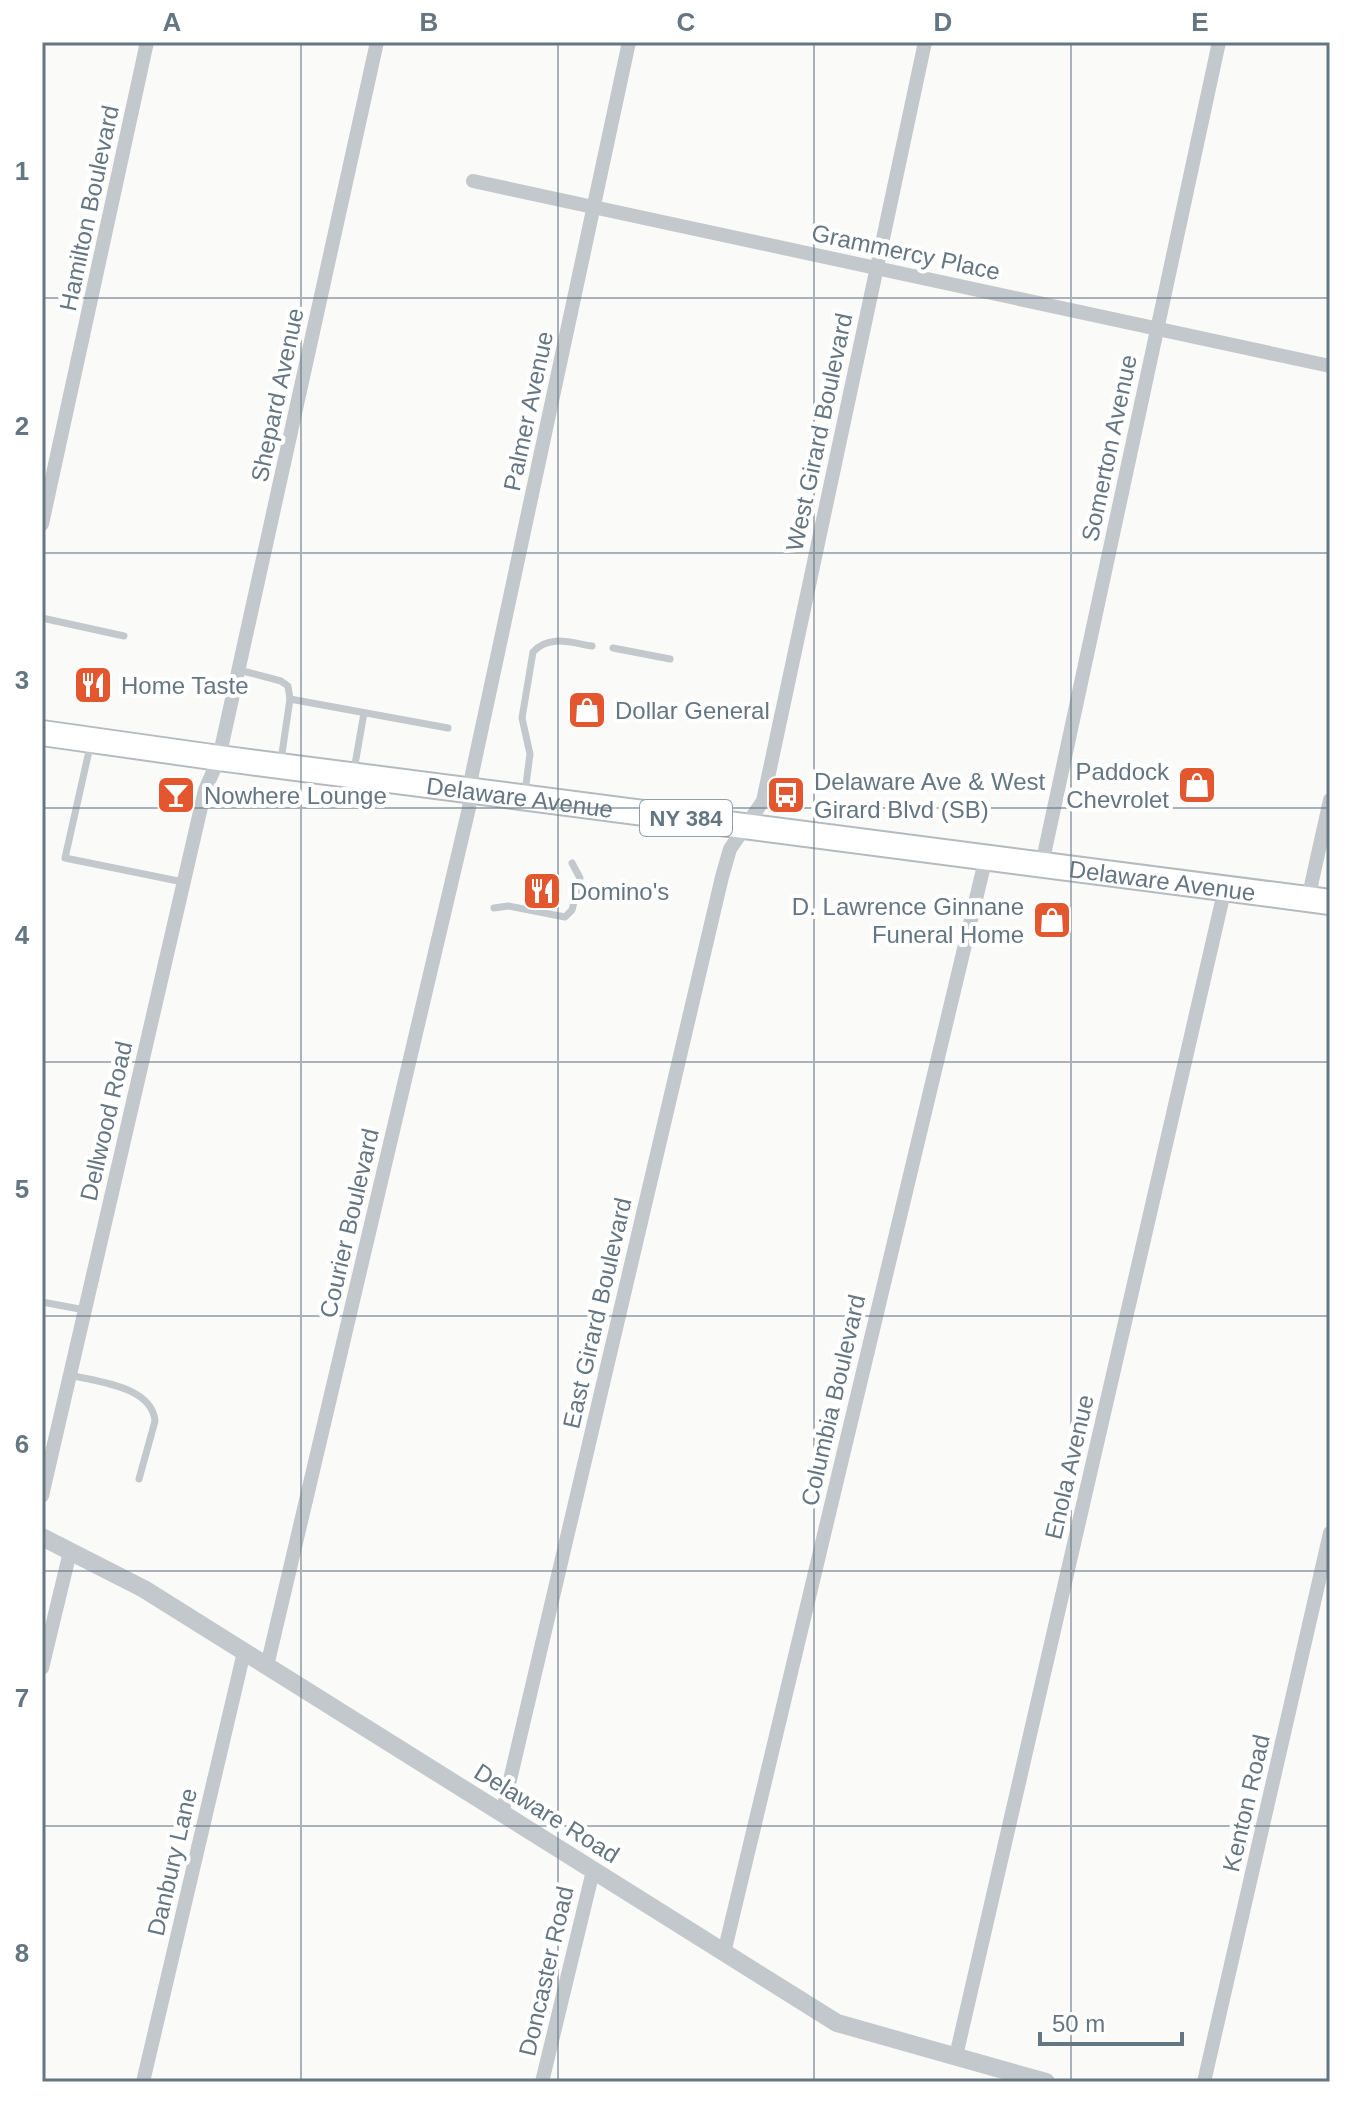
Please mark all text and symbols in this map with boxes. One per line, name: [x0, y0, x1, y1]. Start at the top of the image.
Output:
text: A: [163, 7, 182, 37]
text: B: [420, 7, 438, 37]
text: C: [677, 7, 696, 37]
text: D: [934, 7, 952, 37]
text: E: [1191, 7, 1209, 37]
street label: Hamilton Boulevard: [54, 103, 124, 313]
text: 1: [15, 156, 29, 186]
street label: Grammercy Place: [809, 219, 1003, 285]
street label: Shepard Avenue: [245, 306, 309, 484]
street label: West Girard Boulevard: [781, 311, 857, 553]
street label: Palmer Avenue: [498, 329, 558, 493]
street label: Somerton Avenue: [1076, 352, 1142, 544]
text: 2: [15, 411, 29, 441]
restaurant icon: Home Taste: [72, 664, 114, 706]
text: 3: [15, 665, 29, 695]
place label: Home Taste: [121, 672, 249, 699]
shop icon: Dollar General: [566, 689, 608, 731]
place label: Dollar General: [615, 697, 770, 724]
place label: Paddock Chevrolet: [1066, 758, 1170, 813]
shop icon: Paddock Chevrolet: [1176, 764, 1218, 806]
place label: Delaware Ave & West Girard Blvd (SB): [814, 768, 1046, 823]
street label: Delaware Avenue: [425, 772, 615, 822]
bar icon: Nowhere Lounge: [155, 774, 197, 816]
bus stop icon: Delaware Ave & West Girard Blvd (SB): [765, 774, 807, 816]
place label: Nowhere Lounge: [204, 782, 387, 809]
road number: NY 384: [640, 800, 732, 836]
street label: Delaware Avenue: [1067, 855, 1257, 906]
restaurant icon: Domino's: [521, 870, 563, 912]
place label: Domino's: [570, 878, 669, 905]
place label: D. Lawrence Ginnane Funeral Home: [792, 893, 1024, 948]
shop icon: D. Lawrence Ginnane Funeral Home: [1031, 899, 1073, 941]
text: 4: [15, 920, 30, 950]
street label: Dellwood Road: [75, 1039, 137, 1203]
street label: Courier Boulevard: [314, 1126, 384, 1320]
text: 5: [15, 1174, 29, 1204]
street label: East Girard Boulevard: [557, 1195, 637, 1431]
street label: Columbia Boulevard: [796, 1292, 870, 1508]
street label: Enola Avenue: [1039, 1392, 1099, 1542]
text: 6: [15, 1429, 29, 1459]
text: 7: [15, 1683, 29, 1713]
street label: Kenton Road: [1217, 1732, 1275, 1874]
street label: Delaware Road: [470, 1758, 624, 1868]
street label: Danbury Lane: [142, 1786, 202, 1938]
street label: Doncaster Road: [513, 1883, 579, 2059]
text: 8: [15, 1938, 29, 1968]
scale bar: [1040, 1996, 1182, 2046]
text: 50 m: [1052, 2010, 1105, 2037]

